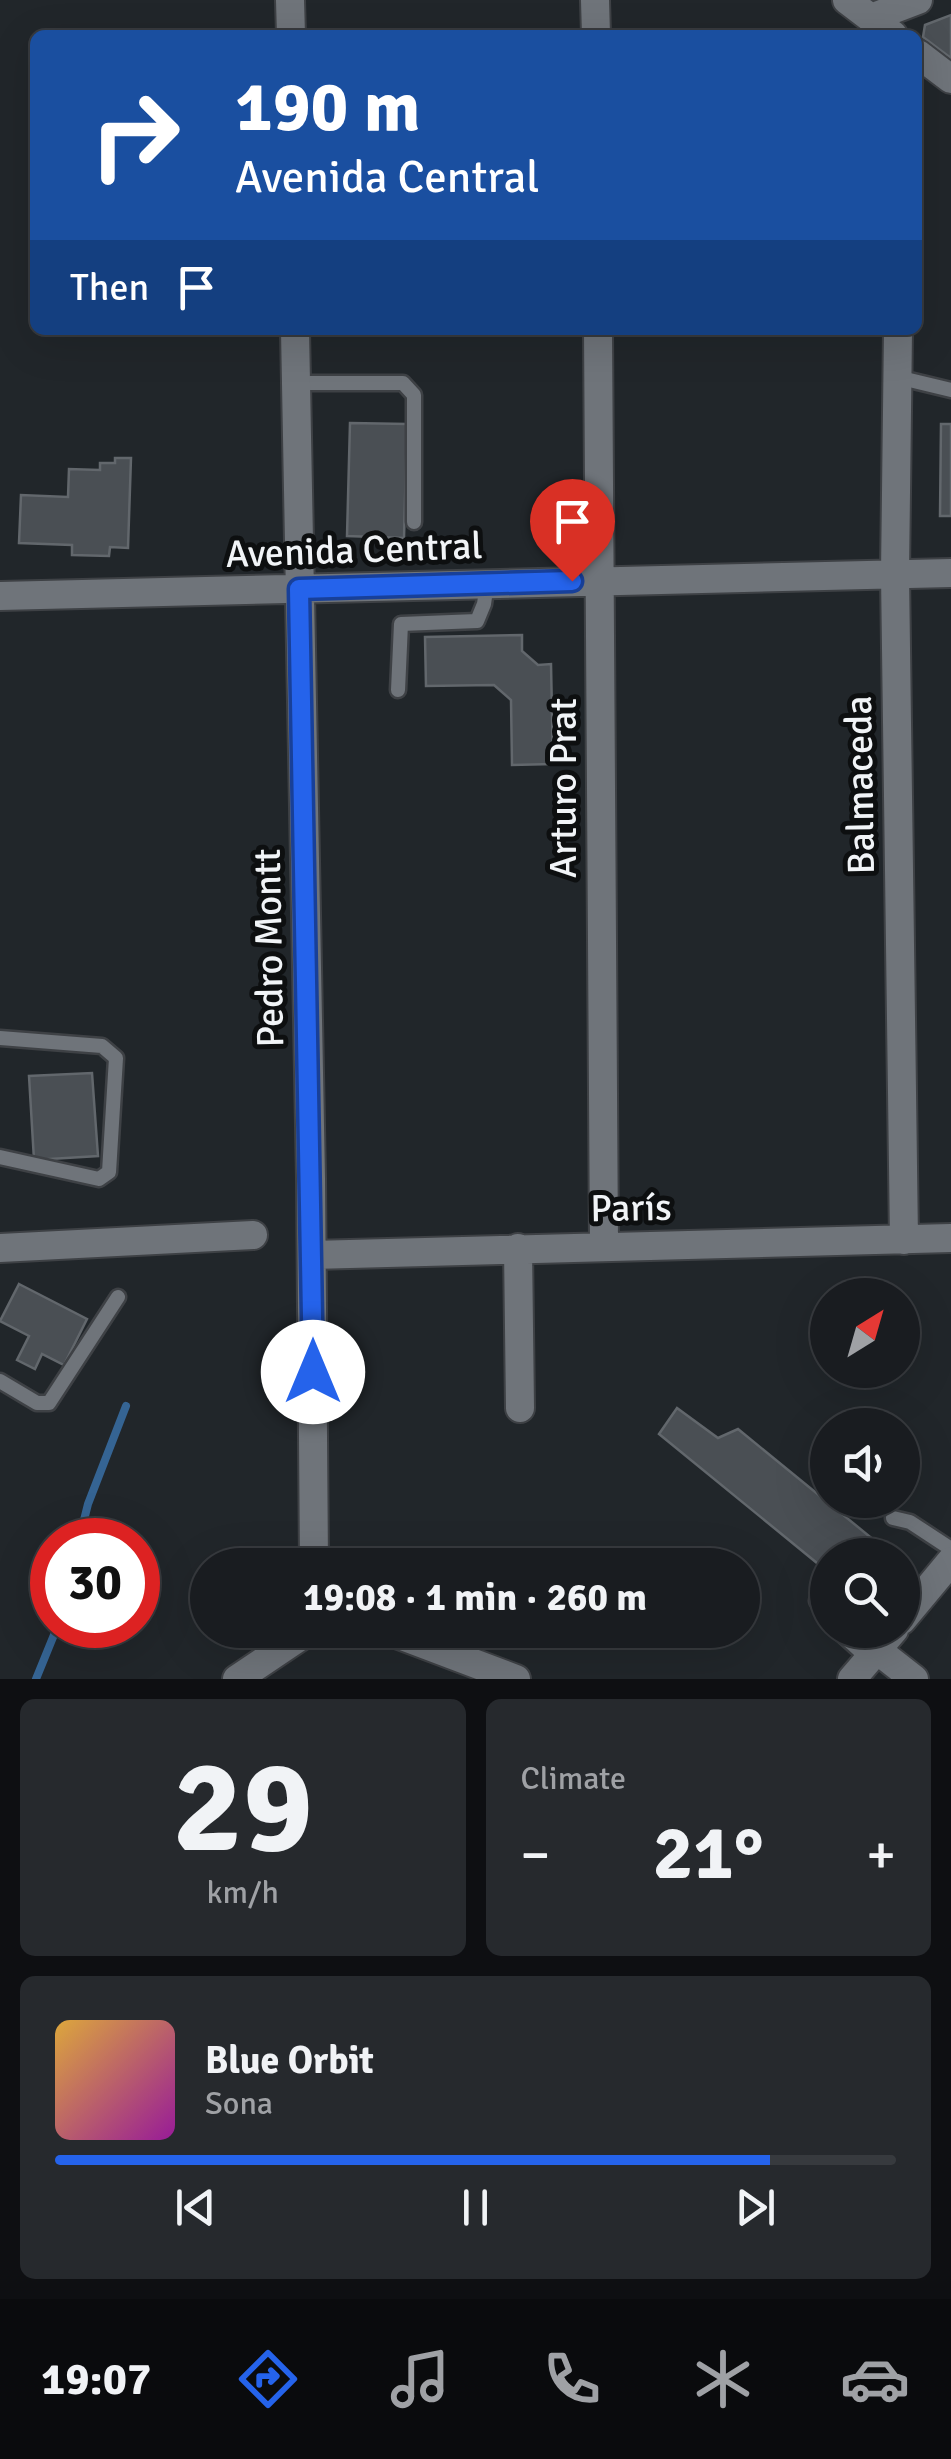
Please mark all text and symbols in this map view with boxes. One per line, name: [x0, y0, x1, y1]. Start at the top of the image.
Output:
text: 190 m: [235, 64, 420, 150]
icon: right: [70, 70, 200, 200]
text: Avenida Central: [235, 150, 539, 205]
icon: arrive: [169, 260, 224, 315]
text: Then: [70, 264, 149, 311]
pin: [530, 479, 615, 582]
icon: arrive: [545, 494, 600, 549]
street label: Avenida Central: [225, 522, 483, 578]
street label: Balmaceda: [835, 695, 885, 875]
street label: Arturo Prat: [540, 698, 587, 878]
street label: Pedro Montt: [244, 848, 294, 1048]
street label: París: [590, 1184, 672, 1232]
north arrow: [810, 1278, 920, 1388]
map controls: [810, 1278, 920, 1648]
position arrow: [261, 1320, 365, 1424]
button: sound: [810, 1408, 920, 1518]
speed limit sign: 30: [30, 1518, 160, 1648]
button: search: [810, 1538, 920, 1648]
text: 19:08 · 1 min · 260 m: [303, 1574, 647, 1621]
text: 29: [173, 1728, 313, 1888]
text: Climate: [521, 1759, 626, 1798]
text: 21°: [653, 1807, 764, 1900]
text: −: [521, 1821, 550, 1889]
text: +: [866, 1821, 896, 1889]
text: km/h: [207, 1873, 279, 1912]
text: Blue Orbit: [205, 2037, 374, 2084]
text: Sona: [205, 2084, 273, 2123]
icon: previous: [168, 2180, 223, 2235]
icon: pause: [448, 2180, 503, 2235]
icon: next: [728, 2180, 783, 2235]
icon: directions: [233, 2344, 303, 2414]
icon: music: [385, 2344, 455, 2414]
icon: phone: [537, 2344, 607, 2414]
icon: climate: [688, 2344, 758, 2414]
icon: car: [840, 2344, 910, 2414]
text: 19:07: [41, 2352, 151, 2407]

